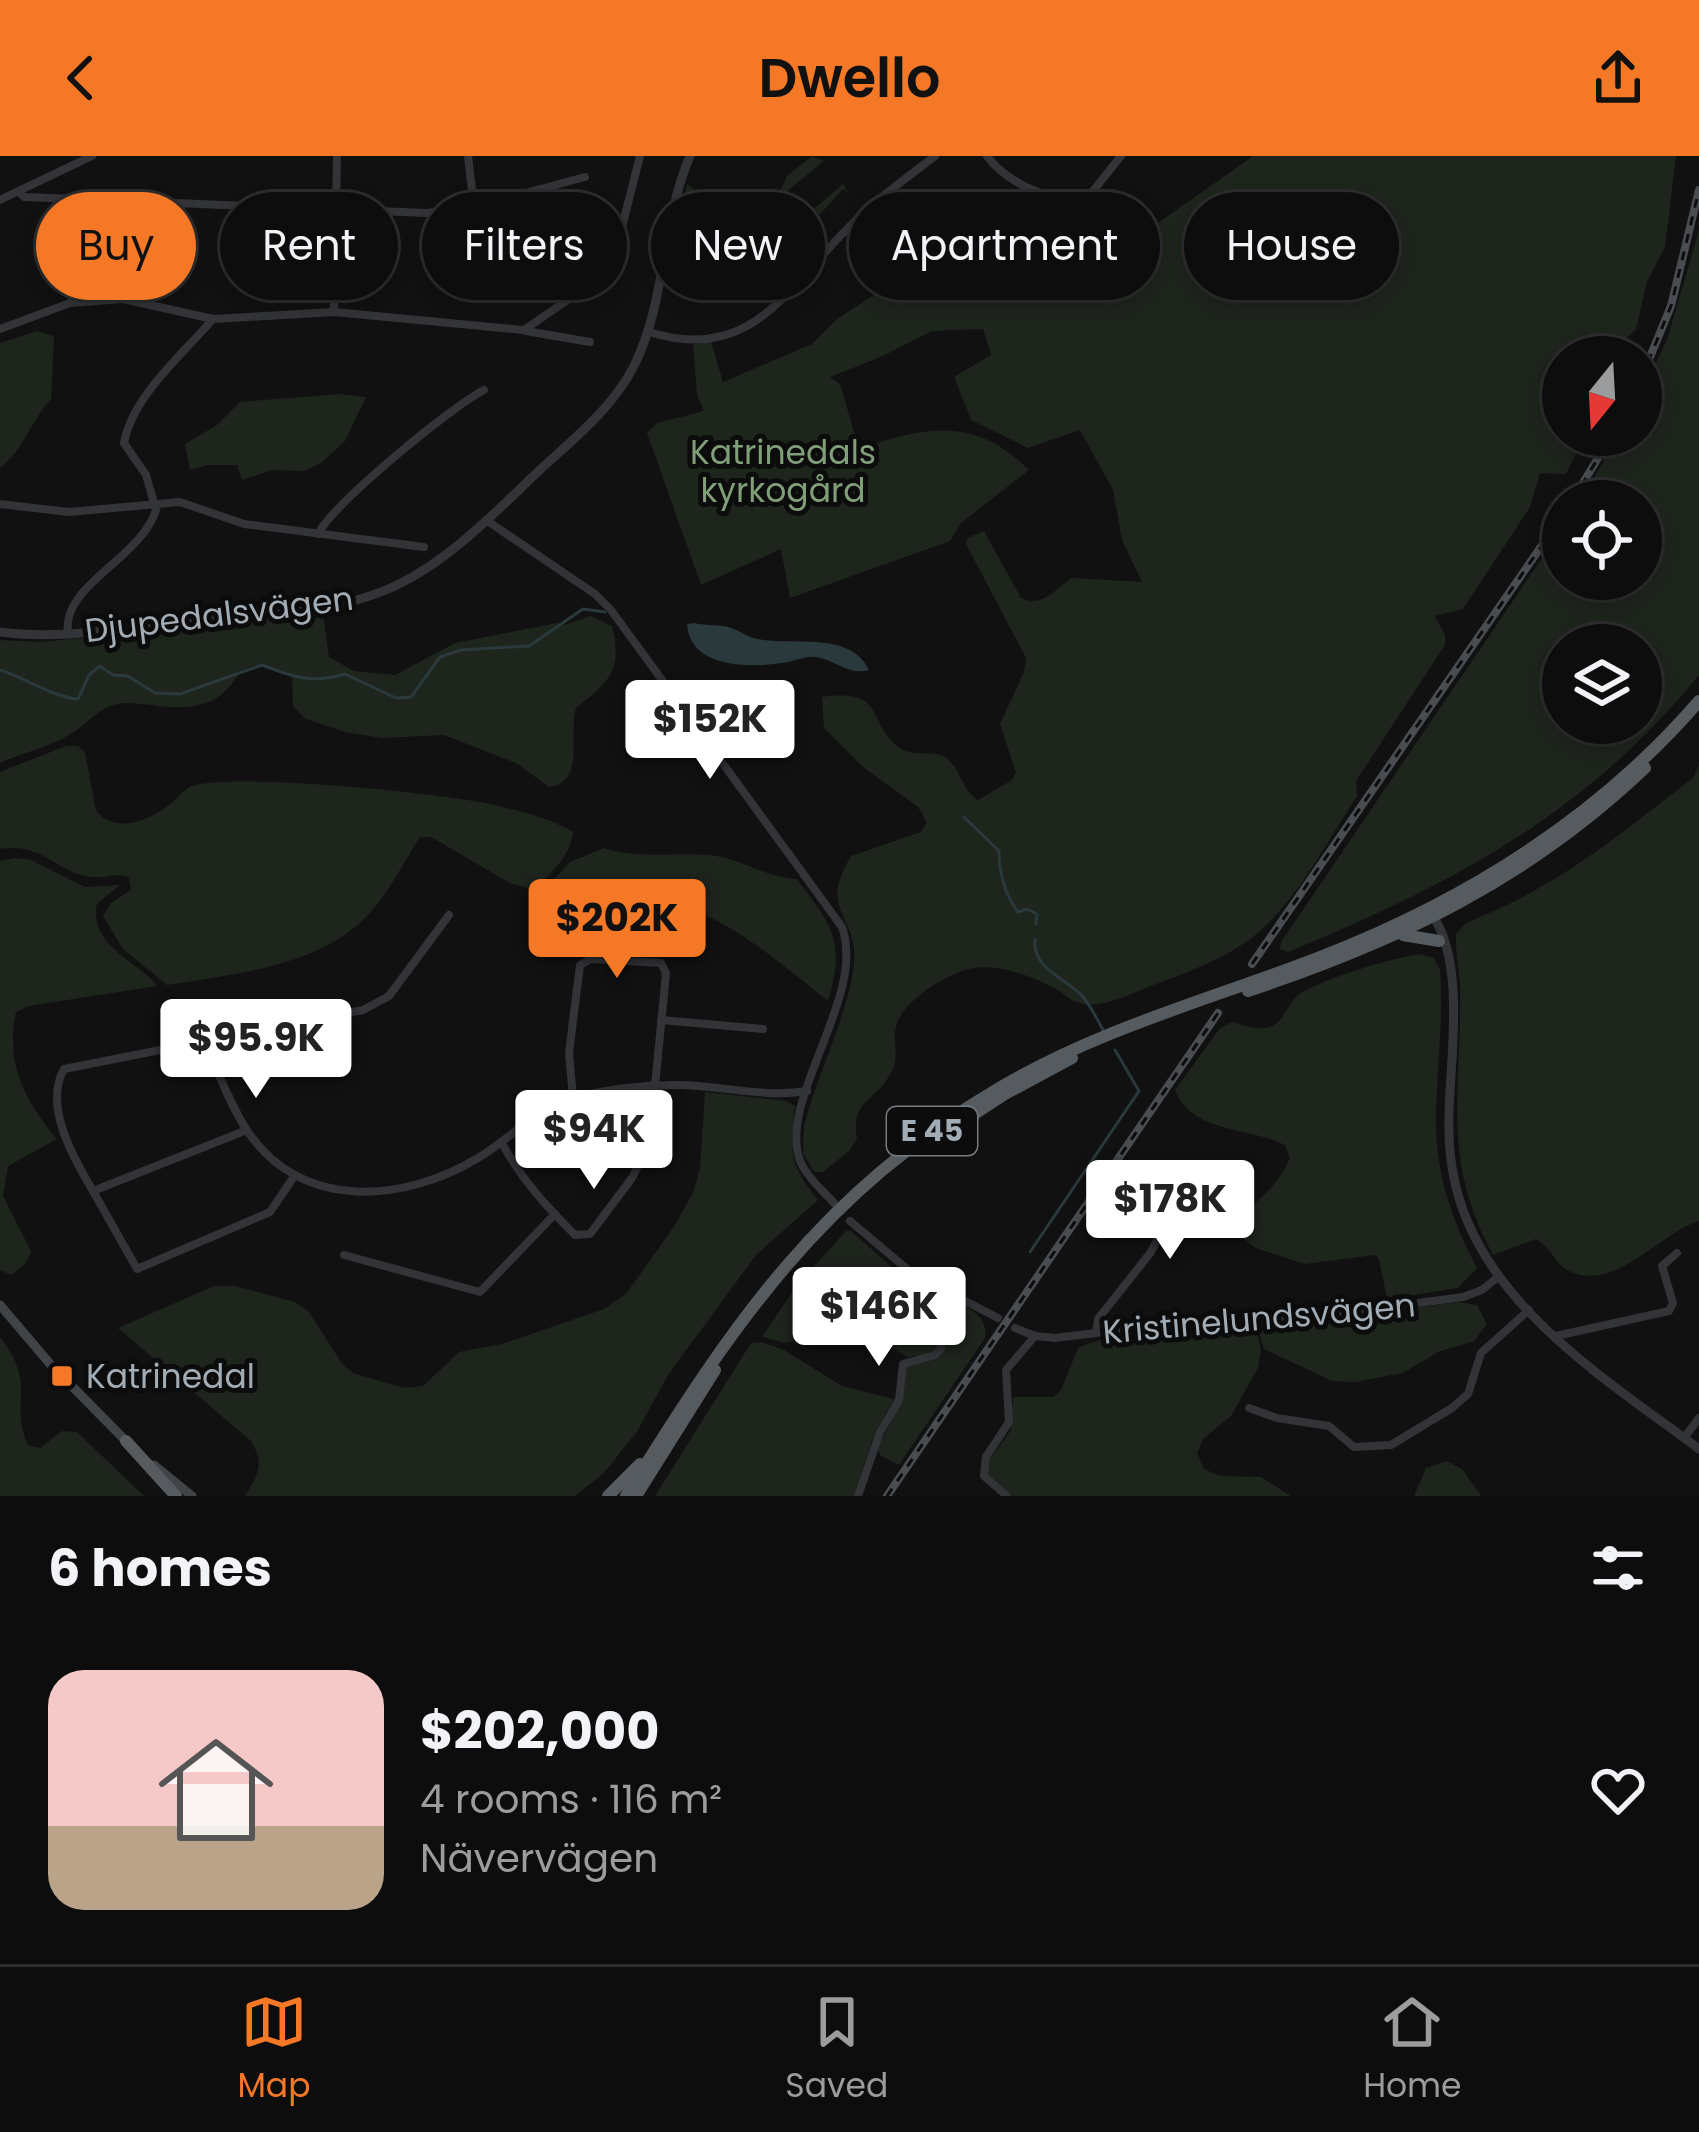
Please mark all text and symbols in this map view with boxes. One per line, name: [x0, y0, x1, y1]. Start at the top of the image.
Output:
text: Dwello: [758, 40, 941, 116]
icon: back: [48, 45, 114, 111]
icon: share: [1585, 45, 1651, 111]
chip: Buy: [36, 192, 196, 300]
chip: Rent: [220, 192, 398, 300]
chip: Filters: [422, 192, 627, 300]
chip: New: [651, 192, 825, 300]
chip: Apartment: [849, 192, 1160, 300]
chip: House: [1184, 192, 1399, 300]
north arrow: [1542, 336, 1662, 456]
map controls: [1542, 336, 1662, 744]
park label: Katrinedals kyrkogård: [690, 429, 876, 514]
button: locate: [1542, 480, 1662, 600]
street label: Djupedalsvägen: [82, 575, 356, 654]
button: layers: [1542, 624, 1662, 744]
pin: $152K: [626, 680, 794, 782]
text: $152K: [652, 691, 768, 746]
pin: $202K: [533, 879, 701, 981]
text: $202K: [556, 890, 678, 945]
pin: $95.9K: [158, 999, 354, 1101]
text: $95.9K: [187, 1010, 325, 1065]
pin: $94K: [523, 1090, 665, 1192]
text: $94K: [542, 1101, 646, 1156]
road number: E 45: [887, 1107, 977, 1155]
pin: $178K: [1086, 1160, 1254, 1262]
text: $178K: [1113, 1171, 1227, 1226]
pin: $146K: [795, 1267, 963, 1369]
text: $146K: [820, 1278, 938, 1333]
street label: Kristinelundsvägen: [1101, 1281, 1417, 1356]
place label: Katrinedal: [86, 1353, 255, 1400]
marker: Katrinedal: [49, 1363, 75, 1389]
text: 6 homes: [48, 1532, 272, 1604]
icon: filters: [1585, 1535, 1651, 1601]
text: $202,000: [420, 1695, 659, 1767]
icon: home: [144, 1718, 288, 1862]
icon: heart: [1585, 1757, 1651, 1823]
text: 4 rooms · 116 m²: [420, 1772, 722, 1827]
text: Nävervägen: [420, 1831, 658, 1886]
tab: Map: [237, 1989, 310, 2111]
tab: Saved: [785, 1989, 888, 2111]
tab: Home: [1363, 1989, 1462, 2111]

